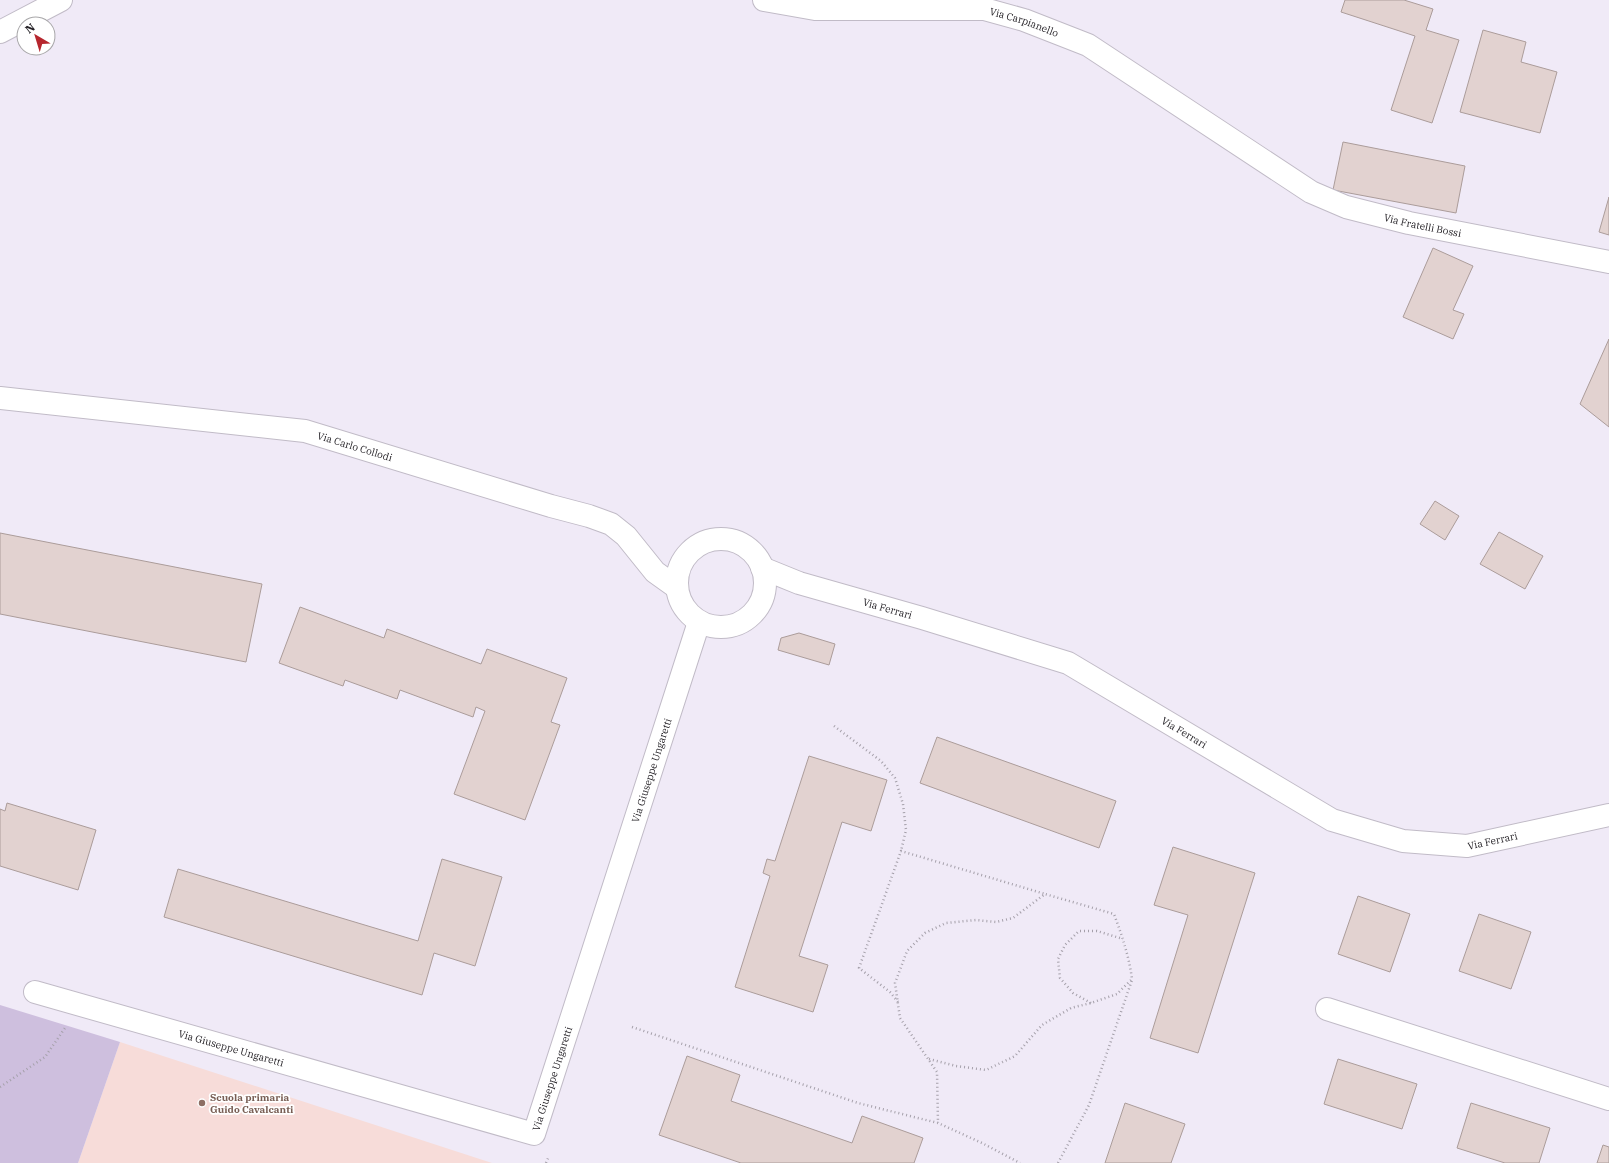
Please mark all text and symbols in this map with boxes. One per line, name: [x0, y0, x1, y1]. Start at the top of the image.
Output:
street label: Via Carpianello: [988, 5, 1061, 40]
north arrow: [16, 16, 56, 56]
text: N: [22, 20, 38, 36]
street label: Via Fratelli Bossi: [1382, 211, 1462, 240]
street label: Via Carlo Collodi: [316, 429, 394, 464]
street label: Via Ferrari: [861, 596, 914, 622]
street label: Via Ferrari: [1159, 714, 1209, 751]
street label: Via Giuseppe Ungaretti: [629, 717, 675, 824]
street label: Via Ferrari: [1466, 829, 1519, 853]
street label: Via Giuseppe Ungaretti: [529, 1025, 575, 1133]
street label: Via Giuseppe Ungaretti: [177, 1027, 285, 1069]
place label: Scuola primaria Guido Cavalcanti: [210, 1091, 294, 1116]
marker: Scuola primaria Guido Cavalcanti: [197, 1098, 207, 1108]

